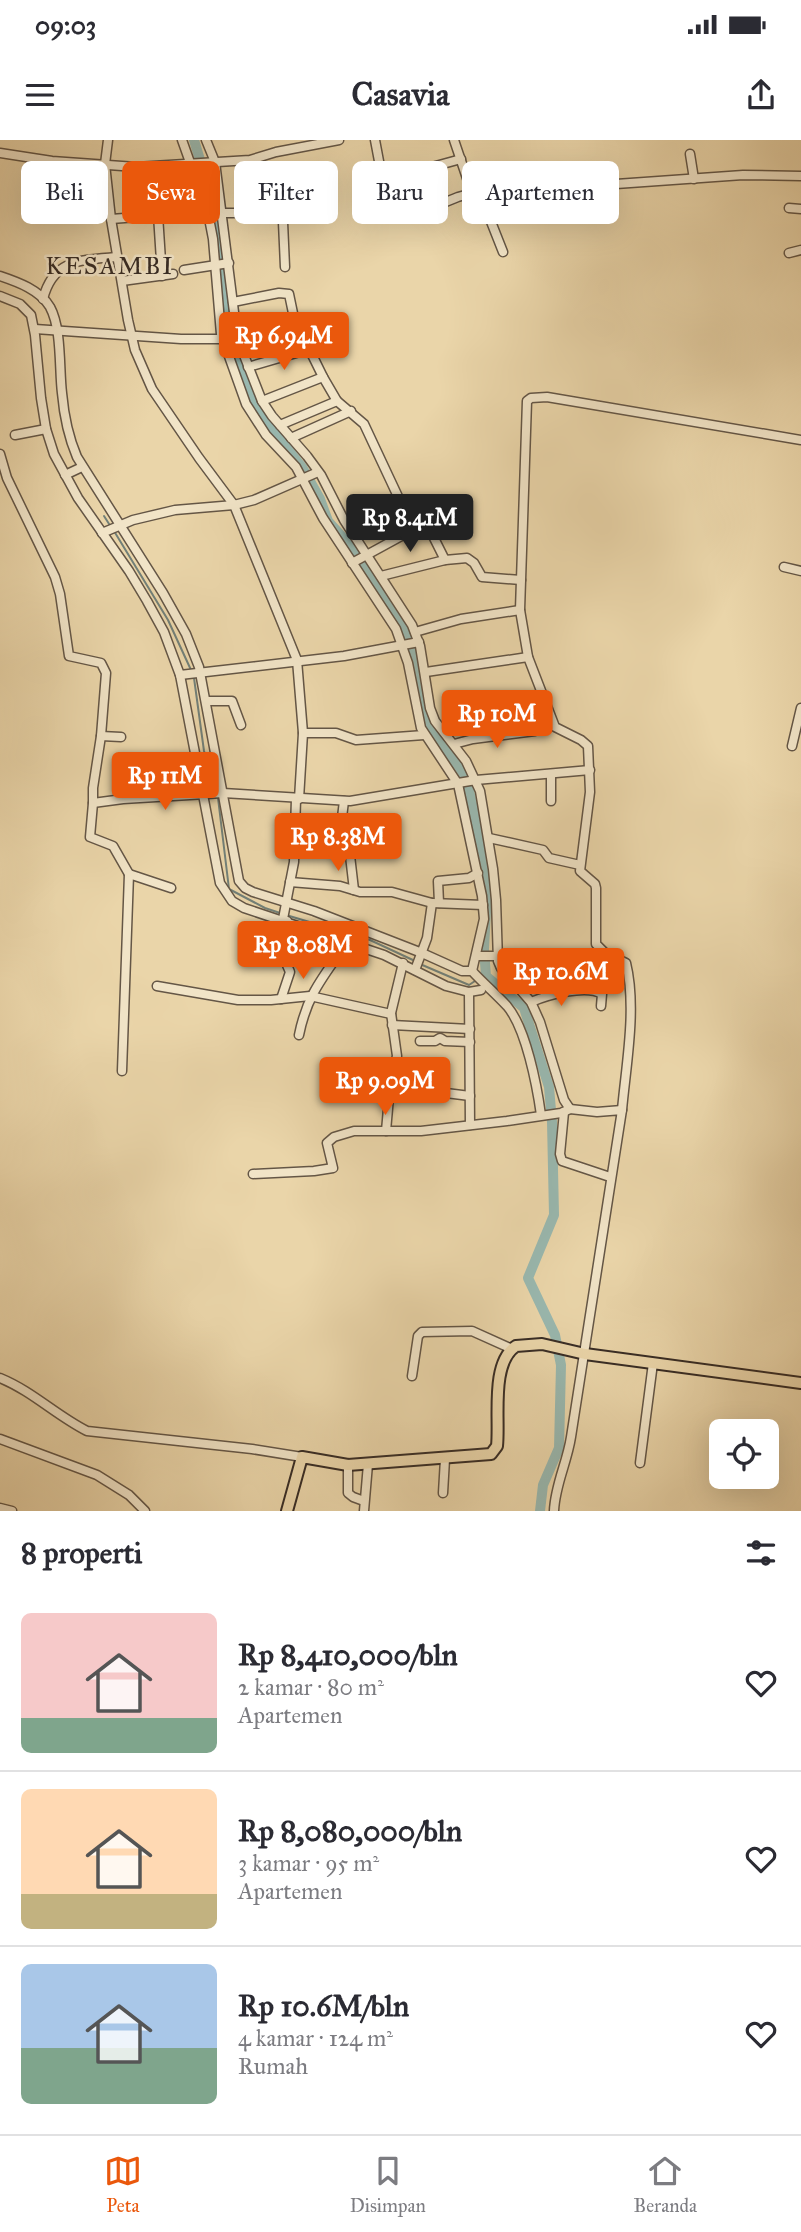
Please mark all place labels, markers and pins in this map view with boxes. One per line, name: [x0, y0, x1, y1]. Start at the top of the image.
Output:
pin: Rp 6.94M: [212, 313, 356, 372]
pin: Rp 8.41M: [338, 494, 482, 554]
pin: Rp 10M: [440, 690, 554, 750]
pin: Rp 11M: [108, 752, 222, 812]
pin: Rp 8.38M: [266, 814, 410, 873]
pin: Rp 8.08M: [231, 922, 375, 981]
pin: Rp 10.6M: [489, 948, 633, 1008]
pin: Rp 9.09M: [313, 1058, 457, 1117]

